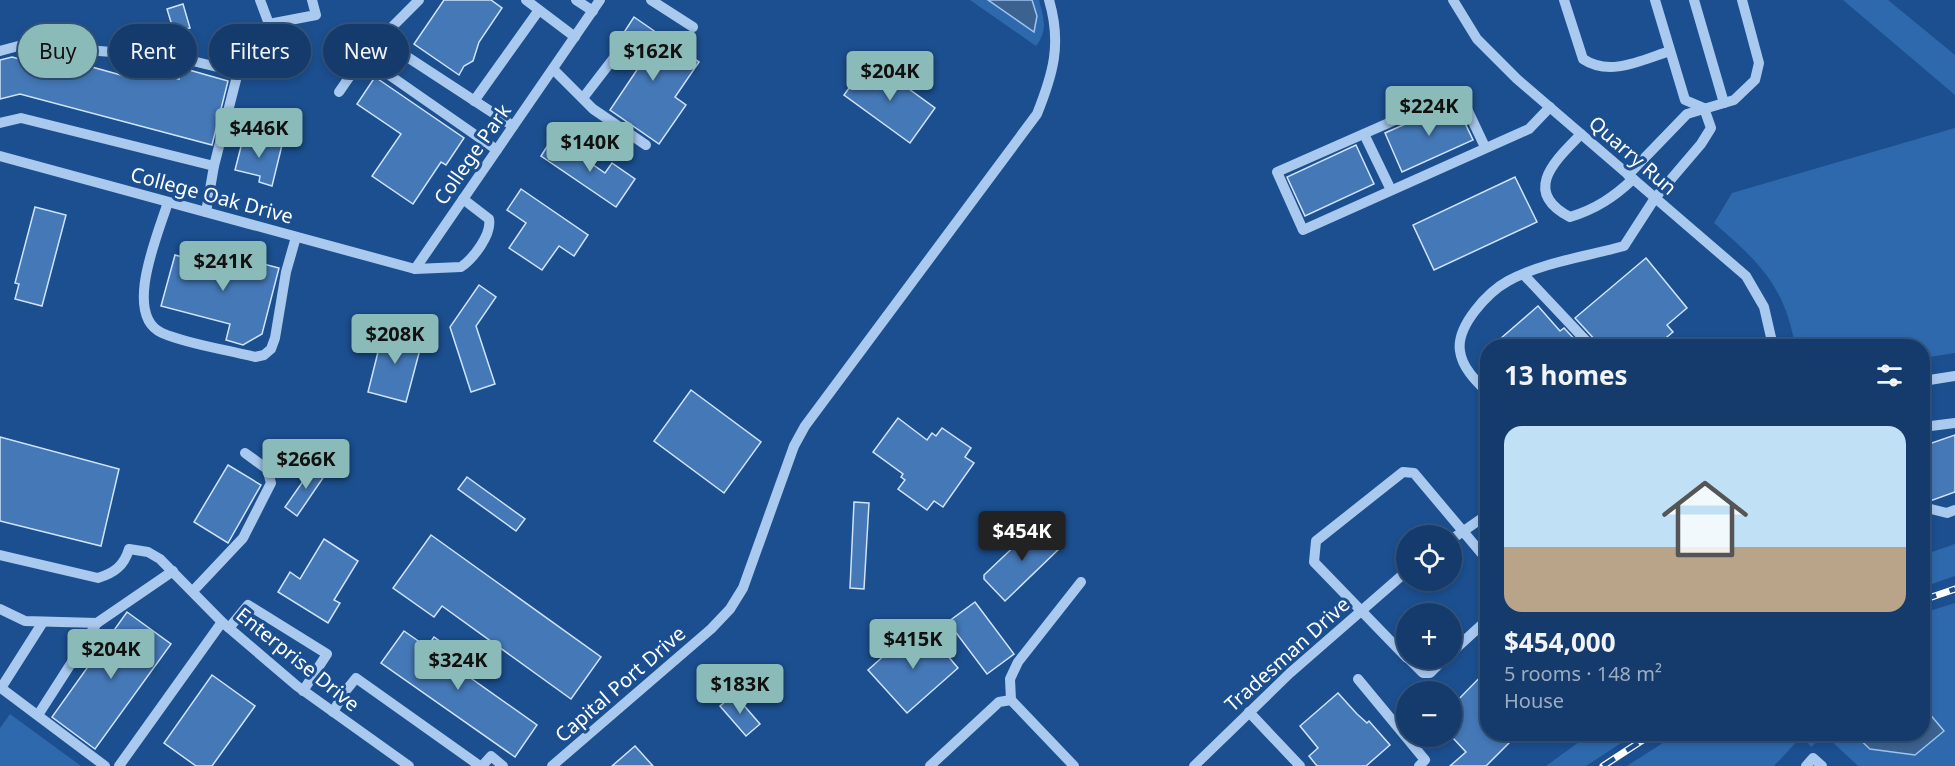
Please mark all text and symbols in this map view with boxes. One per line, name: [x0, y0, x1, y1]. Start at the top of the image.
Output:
chip: Buy: [18, 24, 97, 78]
chip: Rent: [109, 24, 197, 78]
chip: Filters: [209, 24, 311, 78]
chip: New: [323, 24, 409, 78]
pin: $162K: [611, 31, 695, 82]
text: $162K: [623, 37, 683, 64]
pin: $204K: [848, 51, 932, 102]
text: $204K: [860, 57, 920, 84]
pin: $224K: [1387, 86, 1471, 137]
text: $224K: [1399, 92, 1459, 119]
street label: College Park: [427, 98, 517, 210]
pin: $446K: [217, 108, 301, 159]
street label: Quarry Run: [1583, 109, 1683, 201]
text: $446K: [229, 114, 289, 141]
pin: $140K: [548, 122, 632, 173]
text: $140K: [560, 128, 620, 155]
street label: College Oak Drive: [128, 160, 296, 230]
pin: $241K: [181, 241, 265, 292]
text: $241K: [193, 247, 253, 274]
pin: $208K: [353, 314, 437, 365]
text: $208K: [365, 320, 425, 347]
text: 13 homes: [1504, 357, 1628, 393]
icon: filters: [1873, 359, 1906, 392]
pin: $266K: [264, 439, 348, 490]
text: $266K: [276, 445, 336, 472]
icon: home: [1651, 465, 1759, 573]
pin: $454K: [980, 511, 1064, 562]
text: $454K: [992, 517, 1052, 544]
map controls: [1396, 525, 1462, 747]
button: locate: [1396, 525, 1462, 591]
street label: Tradesman Drive: [1219, 591, 1355, 717]
street label: Enterprise Drive: [231, 601, 365, 717]
button: +: [1396, 603, 1462, 669]
pin: $415K: [871, 619, 955, 670]
street label: Capital Port Drive: [549, 620, 691, 748]
text: $454,000: [1504, 624, 1616, 660]
text: $415K: [883, 625, 943, 652]
pin: $204K: [69, 629, 153, 680]
text: $204K: [81, 635, 141, 662]
pin: $324K: [416, 640, 500, 691]
text: $324K: [428, 646, 488, 673]
text: 5 rooms · 148 m²: [1504, 660, 1662, 687]
pin: $183K: [698, 664, 782, 715]
text: $183K: [710, 670, 770, 697]
button: −: [1396, 681, 1462, 747]
text: House: [1504, 687, 1564, 714]

